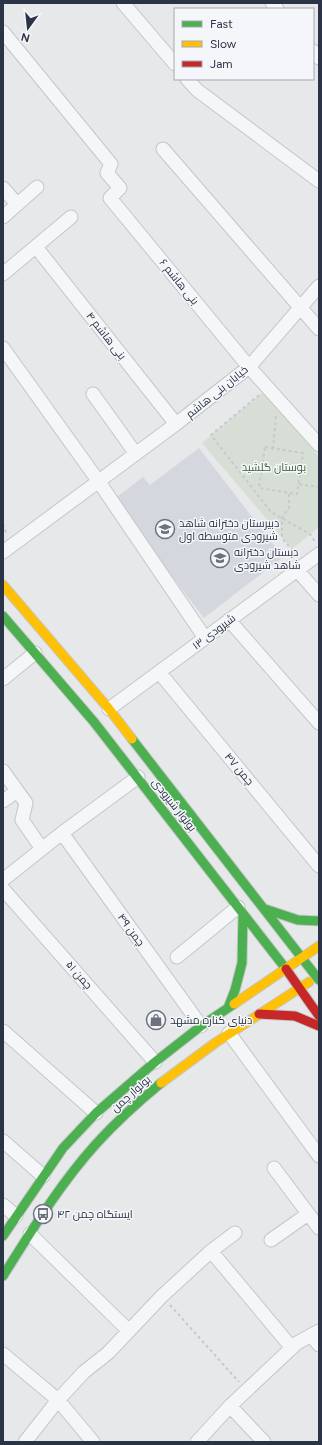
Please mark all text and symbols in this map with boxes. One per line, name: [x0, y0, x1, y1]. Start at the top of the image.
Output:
north arrow: [8, 8, 48, 48]
legend: [174, 8, 314, 80]
text: Fast: [210, 17, 233, 31]
text: N: [20, 30, 31, 45]
text: Slow: [210, 37, 237, 51]
text: Jam: [210, 57, 233, 71]
street label: بنی هاشم ۶: [156, 257, 201, 308]
street label: بنی هاشم ۴: [83, 310, 129, 363]
street label: خیابان بنی هاشم: [183, 363, 251, 422]
park label: بوستان گلشید: [242, 461, 306, 474]
place label: دبیرستان دخترانه شاهد شیرودی متوسطه اول: [179, 517, 279, 543]
school or university icon: دبیرستان دخترانه شاهد شیرودی متوسطه اول: [154, 518, 176, 540]
place label: دبستان دخترانه شاهد شیرودی: [234, 546, 301, 572]
school or university icon: دبستان دخترانه شاهد شیرودی: [209, 547, 231, 569]
street label: شیرودی ۱۳: [190, 612, 238, 652]
street label: چمن ۴۷: [222, 750, 256, 788]
street label: بولوار شیرودی: [149, 776, 199, 834]
street label: چمن ۴۹: [115, 911, 147, 949]
street label: چمن ۵۱: [63, 958, 95, 992]
shop icon: دنیای کناره مشهد: [145, 1009, 167, 1031]
place label: دنیای کناره مشهد: [170, 1014, 252, 1027]
street label: بولوار چمن: [109, 1073, 153, 1115]
bus stop icon: ایستگاه چمن ۴۲: [32, 1203, 54, 1225]
place label: ایستگاه چمن ۴۲: [57, 1208, 133, 1221]

